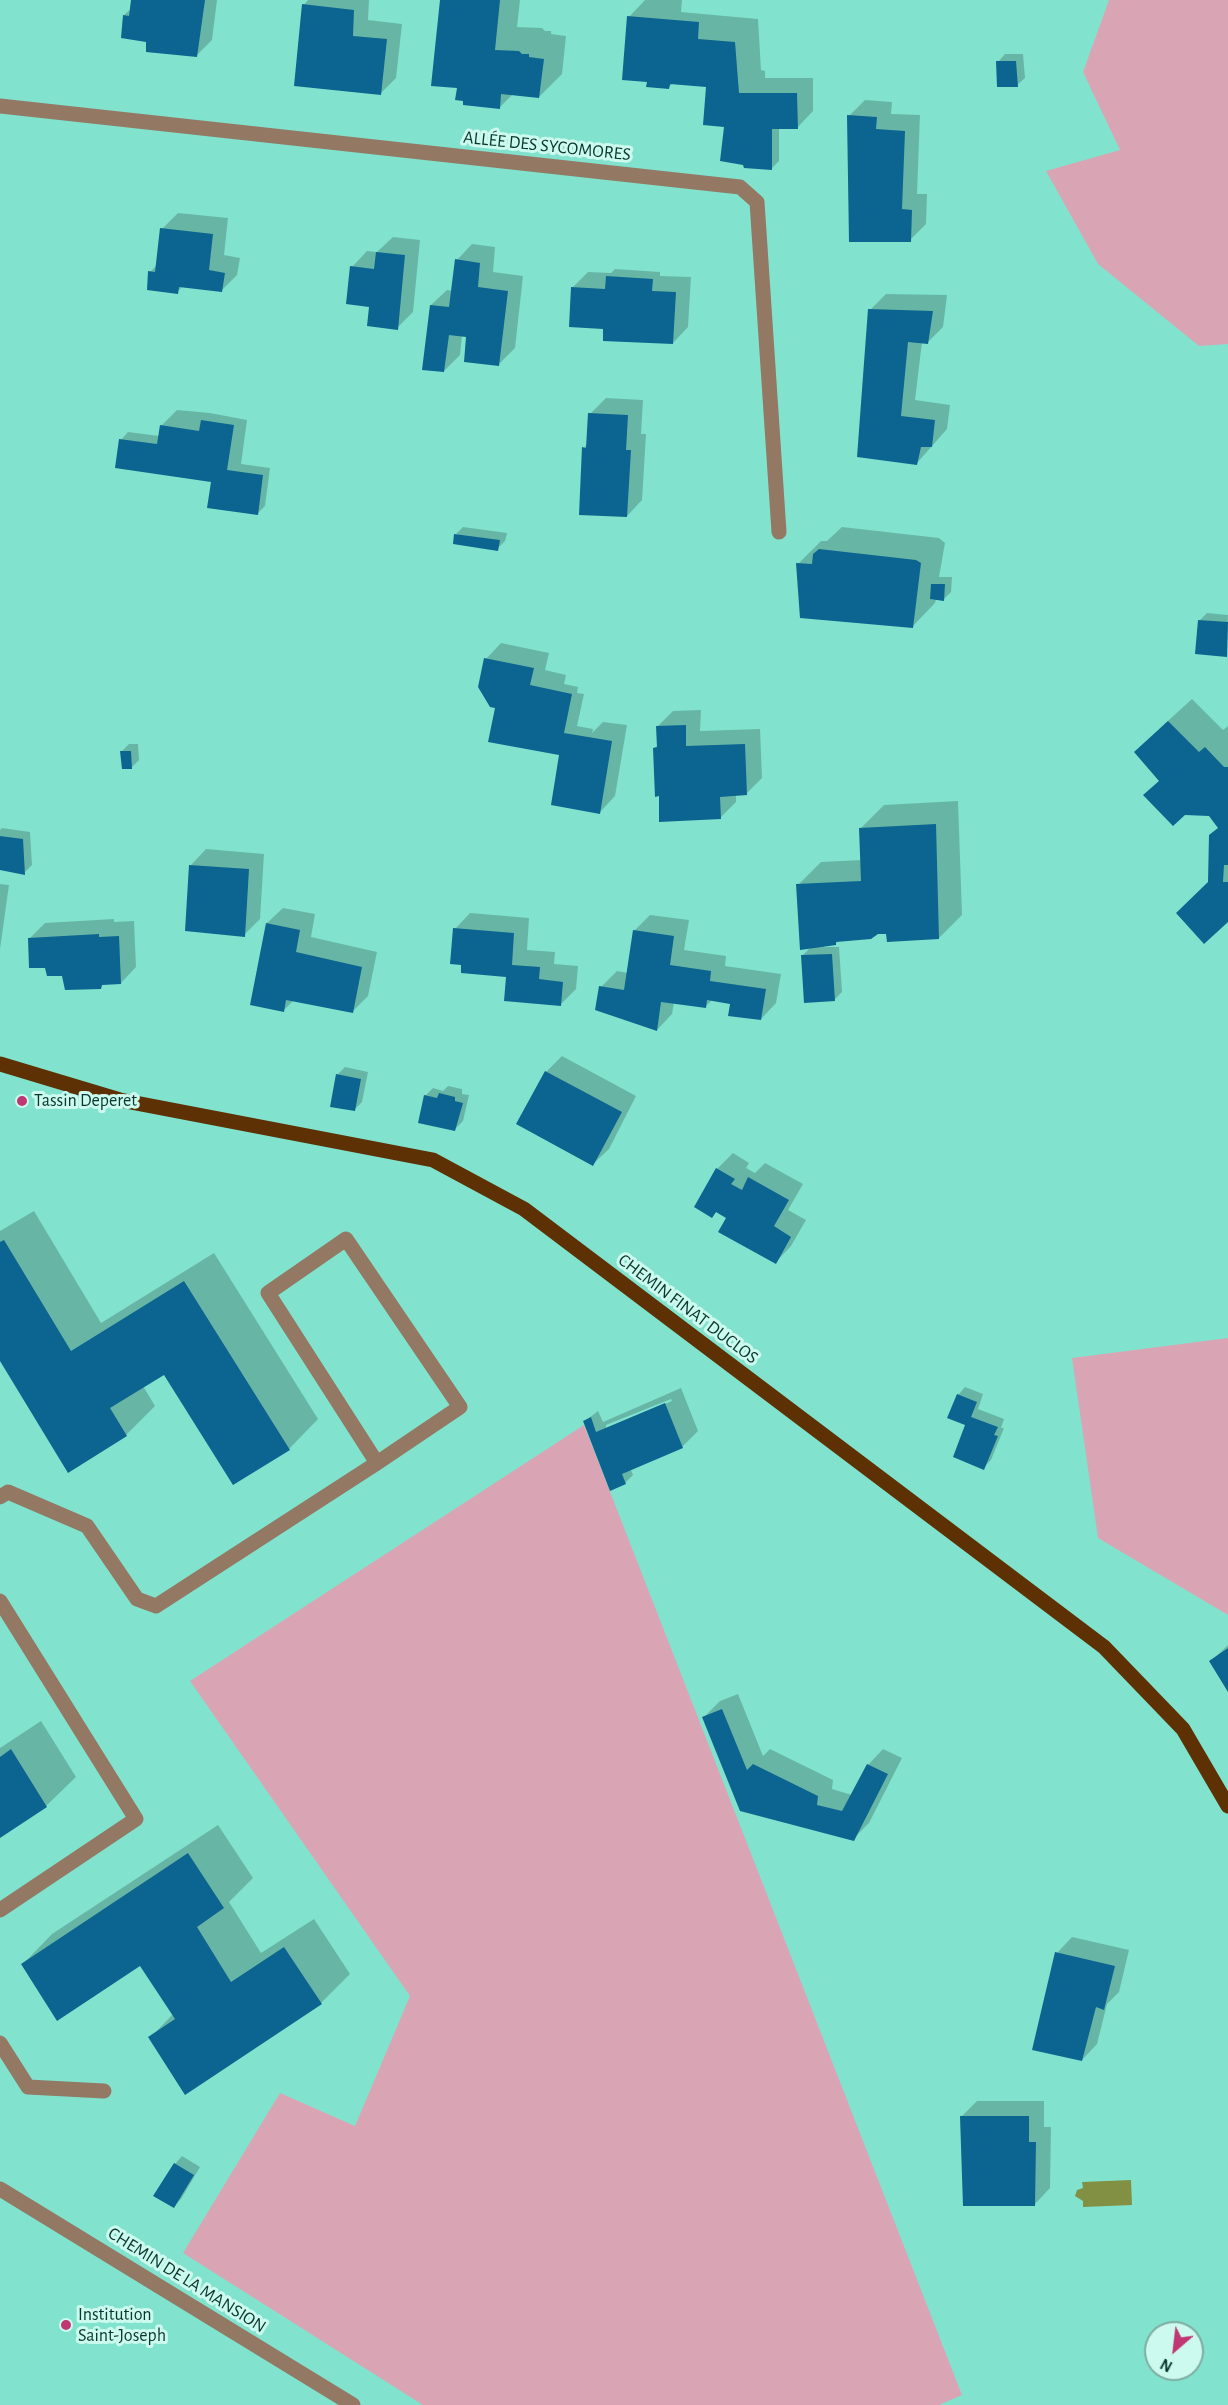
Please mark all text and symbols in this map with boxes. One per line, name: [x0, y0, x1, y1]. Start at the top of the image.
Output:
street label: ALLÉE DES SYCOMORES: [462, 126, 632, 166]
place label: Tassin Deperet: [34, 1090, 137, 1112]
marker: Tassin Deperet: [15, 1094, 29, 1108]
street label: CHEMIN FINAT DUCLOS: [614, 1249, 762, 1369]
street label: CHEMIN DE LA MANSION: [104, 2223, 270, 2337]
place label: Institution Saint-Joseph: [78, 2304, 166, 2346]
marker: Institution Saint-Joseph: [59, 2318, 73, 2332]
north arrow: [1144, 2321, 1204, 2381]
text: N: [1158, 2355, 1175, 2375]

